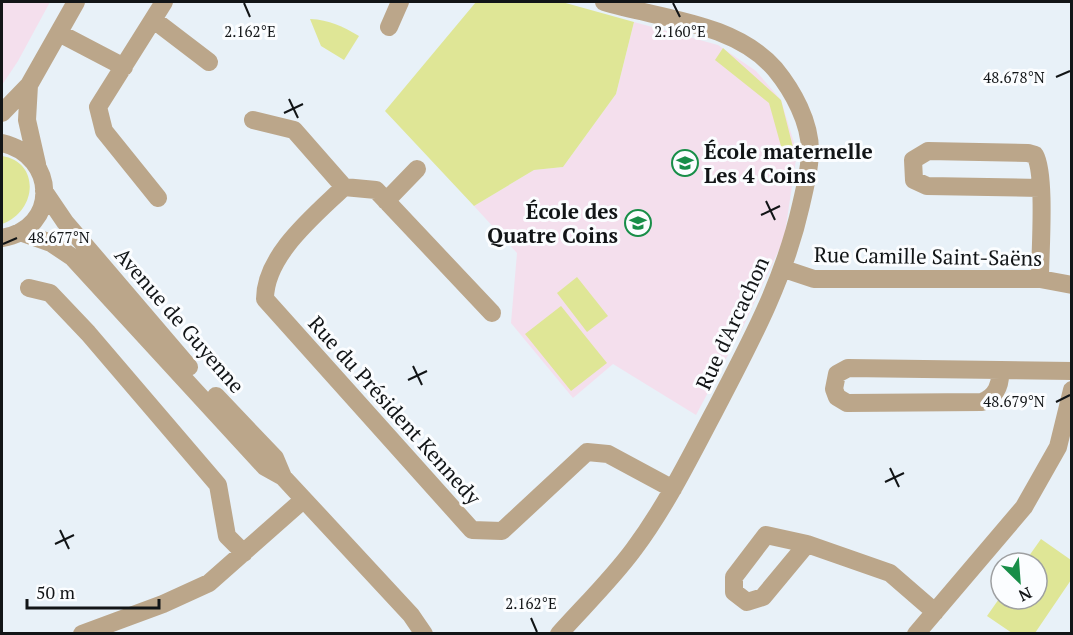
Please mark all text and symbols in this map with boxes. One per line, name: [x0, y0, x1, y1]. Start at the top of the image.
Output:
text: 2.162°E: [224, 21, 276, 41]
text: 2.160°E: [654, 21, 706, 41]
text: 48.678°N: [983, 67, 1045, 87]
place label: École maternelle Les 4 Coins: [704, 137, 873, 189]
school or university icon: École maternelle Les 4 Coins: [670, 148, 700, 178]
place label: École des Quatre Coins: [487, 197, 618, 249]
school or university icon: École des Quatre Coins: [623, 208, 653, 238]
text: 48.677°N: [28, 227, 90, 247]
street label: Rue Camille Saint-Saëns: [814, 240, 1042, 272]
street label: Avenue de Guyenne: [109, 241, 251, 399]
street label: Rue d'Arcachon: [689, 251, 775, 394]
street label: Rue du Président Kennedy: [303, 310, 488, 511]
text: 48.679°N: [983, 391, 1045, 411]
north arrow: [989, 551, 1049, 611]
scale bar: [27, 572, 159, 610]
text: 50 m: [36, 580, 76, 604]
text: N: [1015, 582, 1035, 607]
text: 2.162°E: [505, 593, 557, 613]

